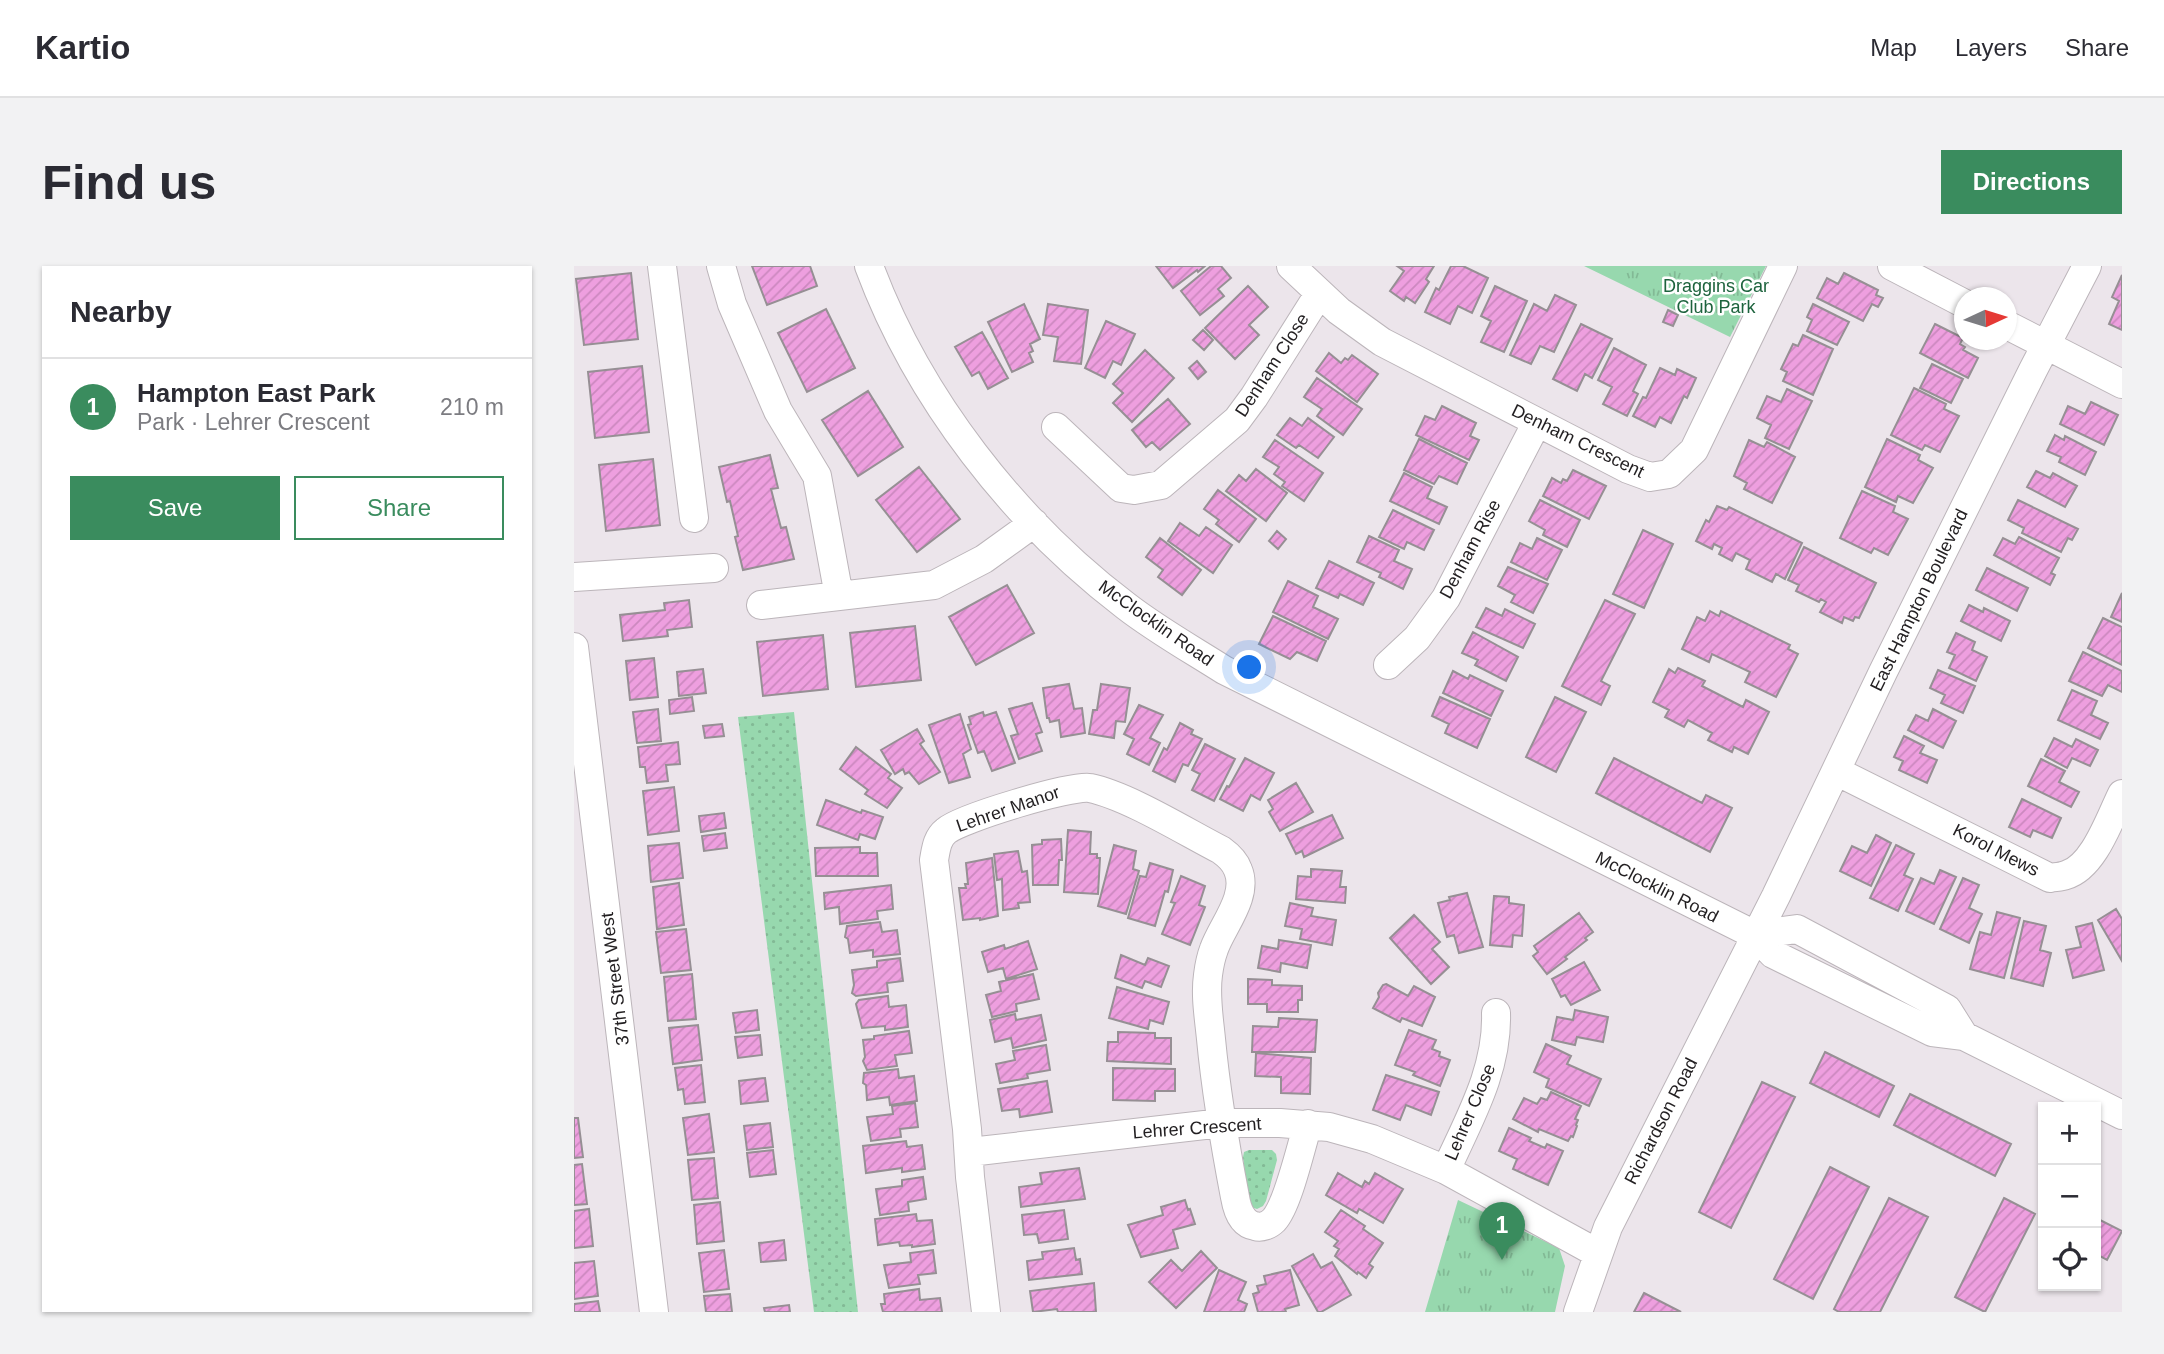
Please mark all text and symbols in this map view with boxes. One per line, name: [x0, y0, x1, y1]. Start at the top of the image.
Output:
text: Kartio: [35, 29, 130, 66]
text: Map: [1870, 34, 1917, 61]
text: Layers: [1955, 34, 2027, 61]
text: Share: [2065, 34, 2129, 61]
button: Directions: [1941, 150, 2122, 214]
text: Find us: [42, 155, 216, 209]
park label: Draggins Car Club Park: [1663, 276, 1769, 317]
north arrow: [1954, 287, 2017, 350]
text: Nearby: [70, 295, 172, 328]
street label: Denham Close: [1231, 310, 1313, 420]
text: Hampton East Park: [137, 378, 375, 408]
text: 1: [87, 394, 99, 420]
text: 210 m: [440, 394, 504, 420]
street label: Denham Crescent: [1508, 400, 1648, 482]
text: Park · Lehrer Crescent: [137, 409, 370, 435]
button: Save: [70, 476, 280, 540]
button: Share: [294, 476, 504, 540]
street label: Denham Rise: [1436, 496, 1504, 602]
street label: East Hampton Boulevard: [1866, 506, 1972, 694]
street label: McClocklin Road: [1095, 576, 1217, 670]
your location: [1232, 650, 1266, 684]
street label: Lehrer Manor: [954, 782, 1062, 836]
street label: Korol Mews: [1950, 820, 2042, 880]
street label: McClocklin Road: [1592, 847, 1722, 927]
street label: 37th Street West: [597, 911, 633, 1047]
street label: Richardson Road: [1621, 1055, 1701, 1187]
street label: Lehrer Close: [1441, 1061, 1499, 1163]
map controls: [2038, 1102, 2101, 1291]
button: +: [2038, 1102, 2101, 1165]
street label: Lehrer Crescent: [1132, 1114, 1262, 1142]
button: −: [2038, 1165, 2101, 1228]
pin: 1: [1479, 1202, 1525, 1260]
button: locate: [2038, 1228, 2101, 1291]

